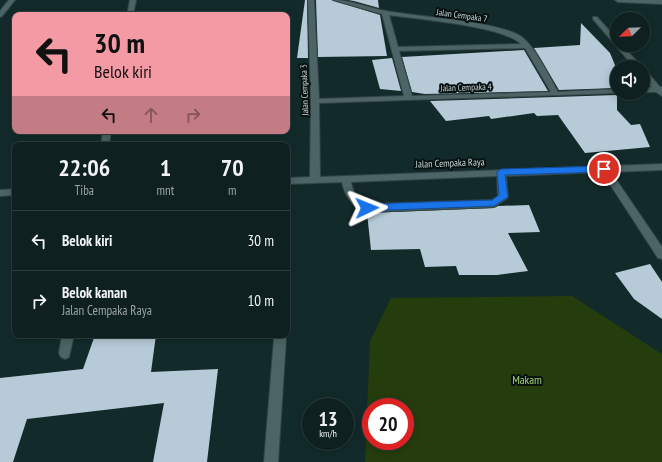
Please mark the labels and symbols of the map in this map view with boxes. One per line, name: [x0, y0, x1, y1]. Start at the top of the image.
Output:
street label: Jalan Cempaka 7: [435, 6, 488, 24]
north arrow: [610, 12, 650, 52]
street label: Jalan Cempaka 3: [298, 64, 310, 117]
street label: Jalan Cempaka 4: [439, 81, 492, 93]
pin: [587, 152, 621, 186]
street label: Jalan Cempaka Raya: [414, 155, 485, 171]
position arrow: [346, 187, 388, 229]
park label: Makam: [512, 372, 542, 387]
speed limit sign: 20: [362, 398, 414, 450]

